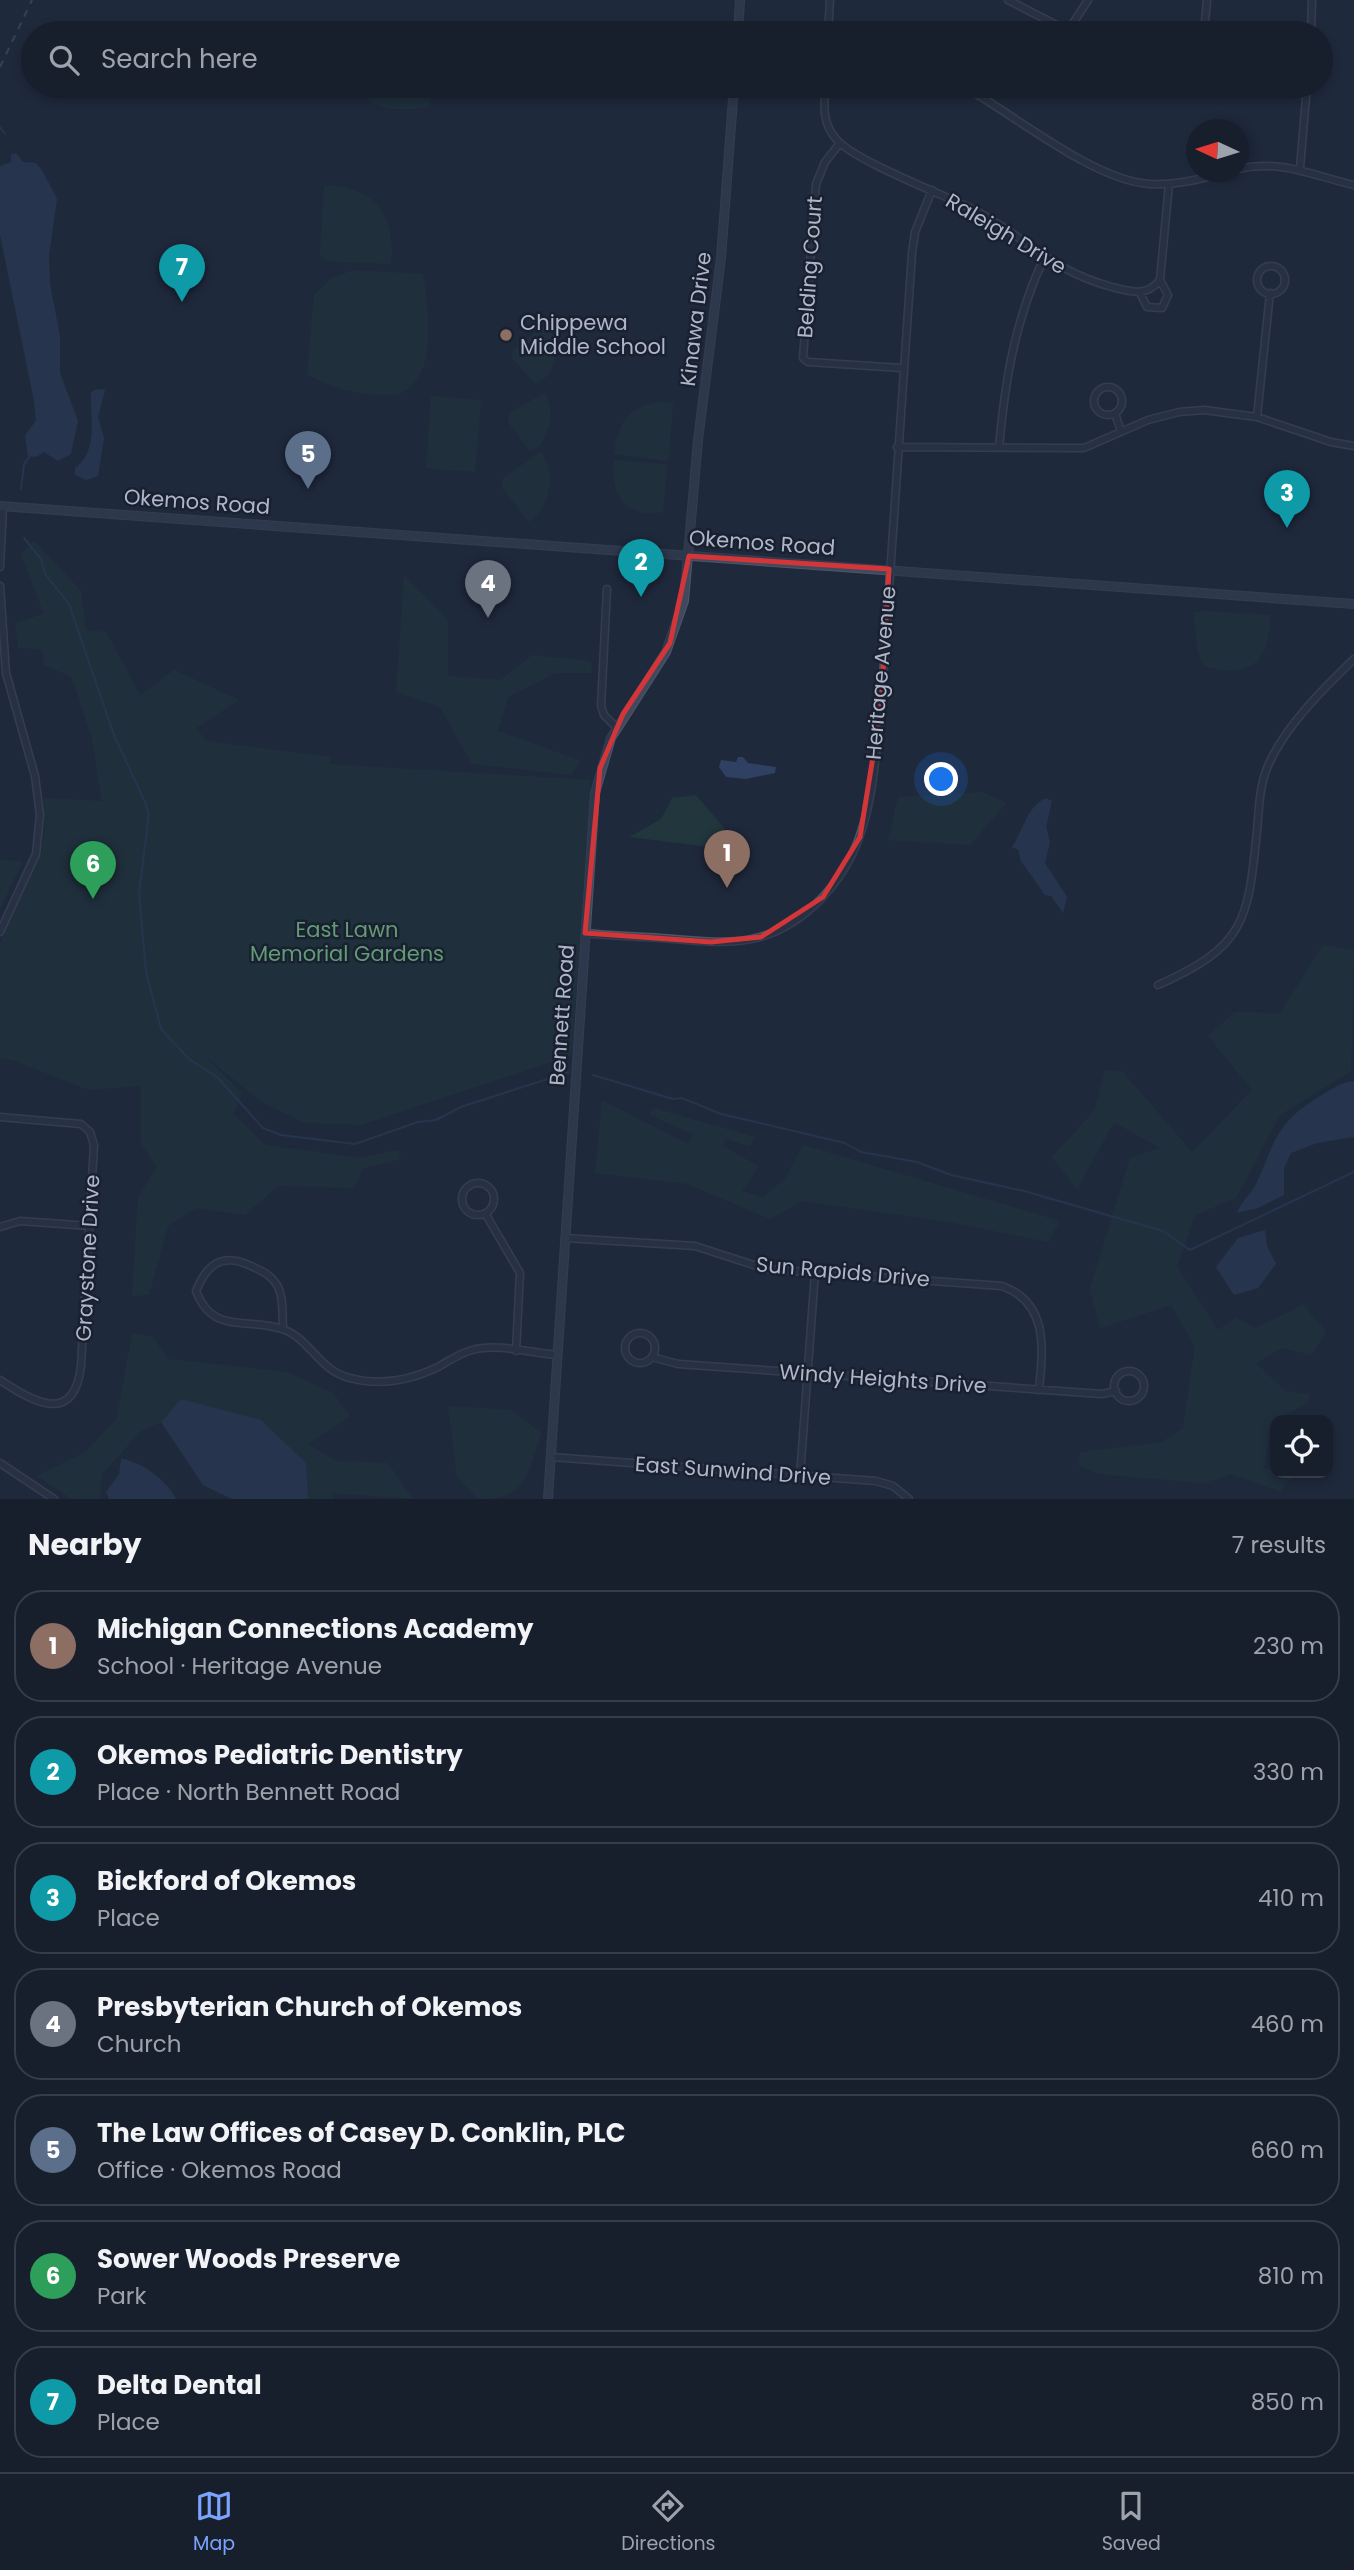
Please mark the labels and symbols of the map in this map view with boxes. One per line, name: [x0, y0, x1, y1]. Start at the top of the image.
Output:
north arrow: [1186, 119, 1249, 182]
street label: Raleigh Drive: [940, 186, 1072, 281]
street label: Belding Court: [790, 195, 829, 339]
pin: 7: [159, 244, 205, 302]
street label: Kinawa Drive: [673, 250, 718, 388]
place label: Chippewa Middle School: [520, 308, 666, 361]
marker: Chippewa Middle School: [498, 327, 514, 343]
pin: 5: [285, 431, 331, 489]
pin: 3: [1264, 470, 1310, 528]
street label: Okemos Road: [123, 482, 271, 521]
street label: Okemos Road: [688, 523, 836, 562]
pin: 2: [618, 539, 664, 597]
pin: 4: [465, 560, 511, 618]
street label: Heritage Avenue: [858, 585, 903, 761]
your location: [924, 762, 958, 796]
pin: 1: [704, 830, 750, 888]
pin: 6: [70, 841, 116, 899]
park label: East Lawn Memorial Gardens: [250, 915, 444, 968]
street label: Bennett Road: [542, 943, 581, 1086]
street label: Graystone Drive: [69, 1174, 106, 1342]
street label: Sun Rapids Drive: [755, 1249, 931, 1294]
street label: Windy Heights Drive: [778, 1357, 988, 1400]
street label: East Sunwind Drive: [634, 1449, 832, 1492]

